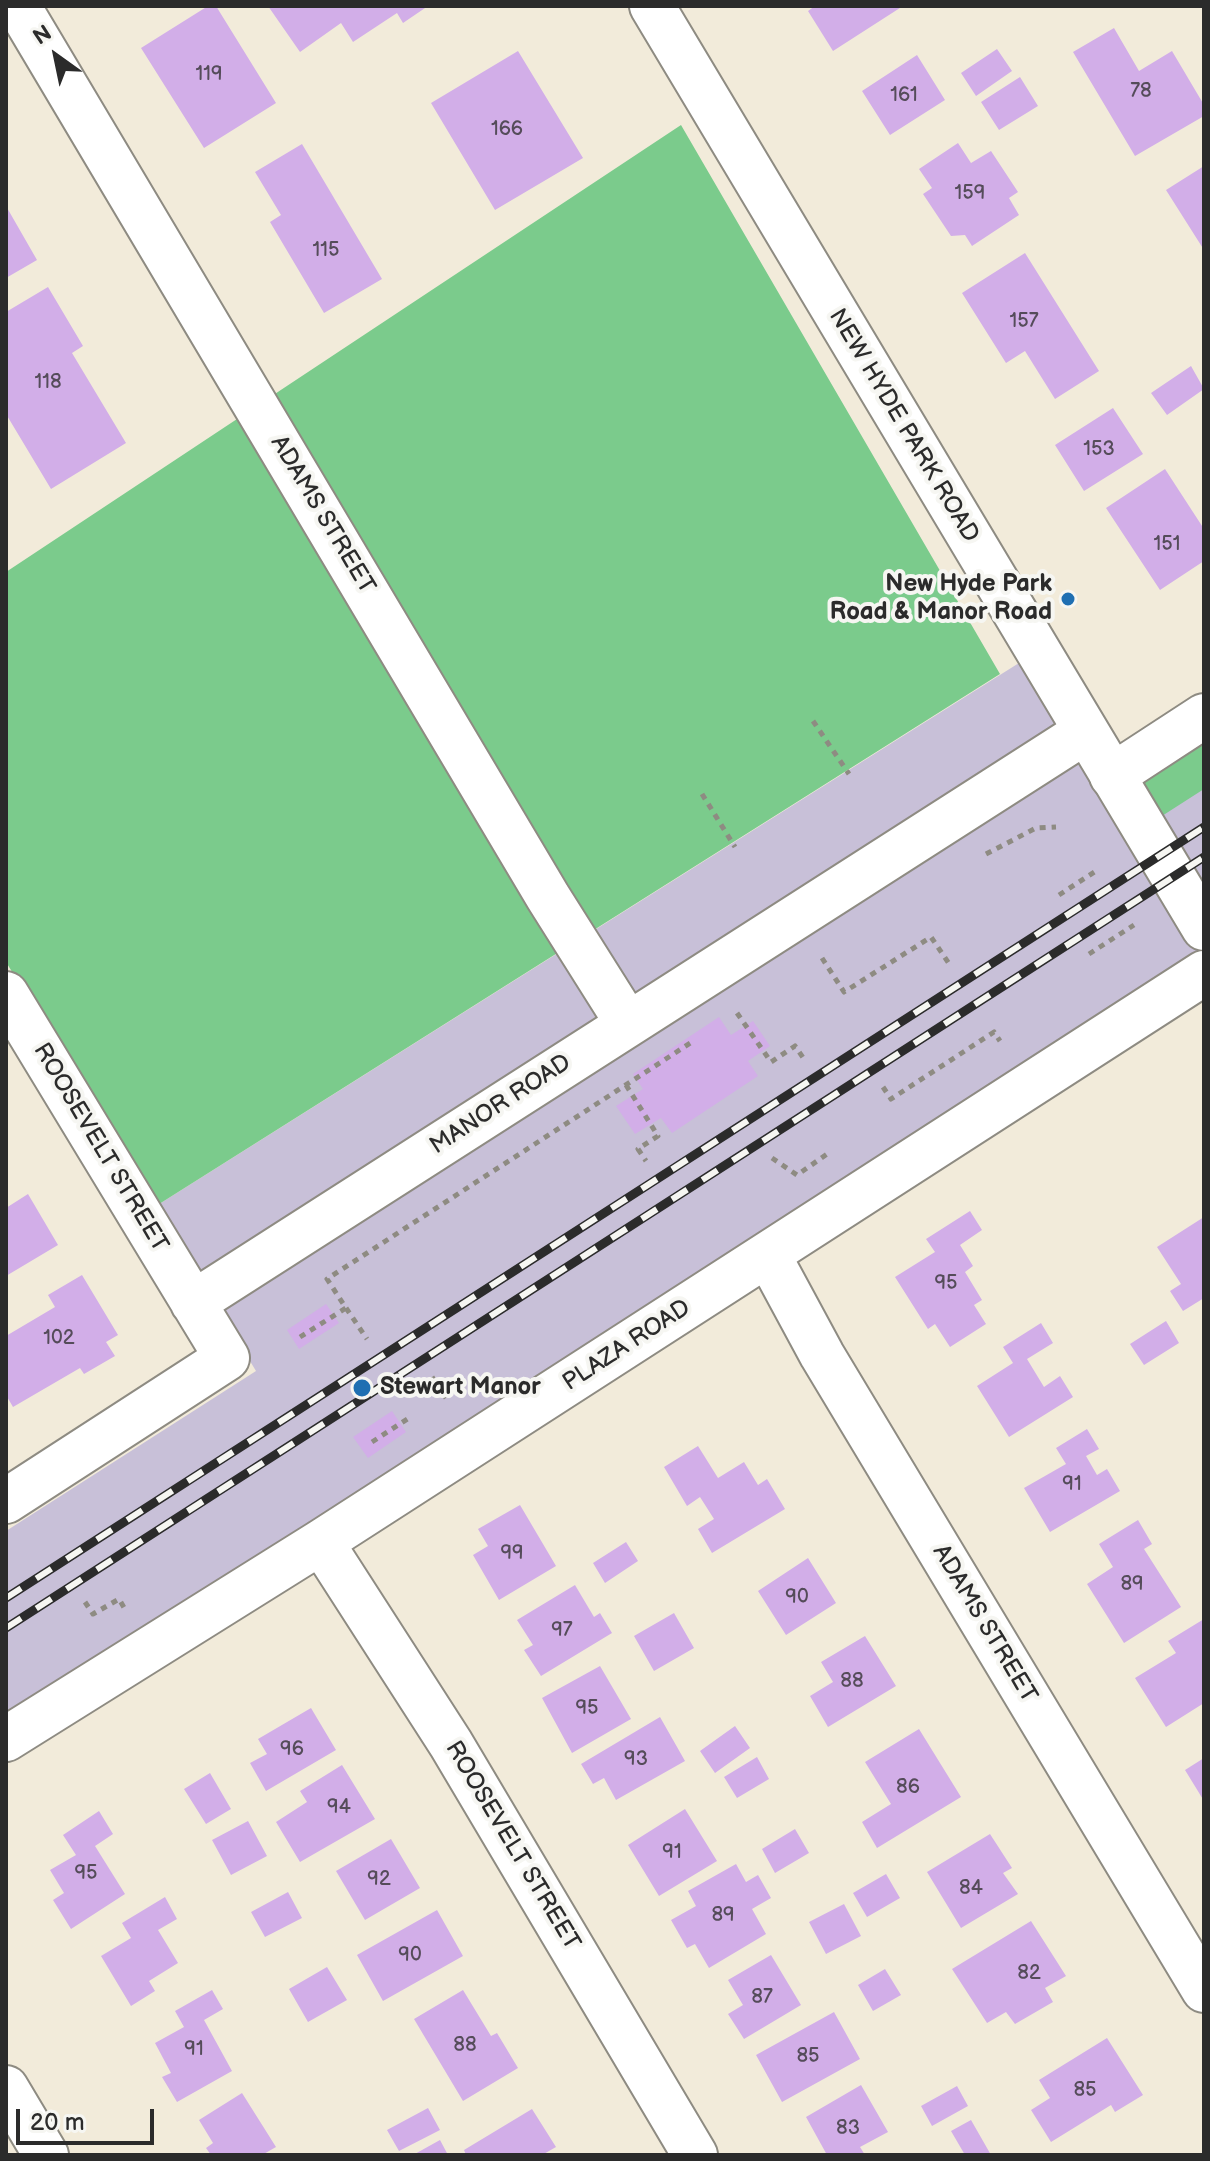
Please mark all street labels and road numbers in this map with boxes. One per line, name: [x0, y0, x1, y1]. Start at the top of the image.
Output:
street label: NEW HYDE PARK ROAD: [822, 304, 984, 548]
street label: ADAMS STREET: [263, 431, 381, 599]
street label: ROOSEVELT STREET: [26, 1038, 174, 1258]
street label: MANOR ROAD: [425, 1049, 577, 1161]
street label: PLAZA ROAD: [558, 1294, 696, 1398]
street label: ADAMS STREET: [925, 1540, 1043, 1708]
street label: ROOSEVELT STREET: [438, 1736, 586, 1956]

